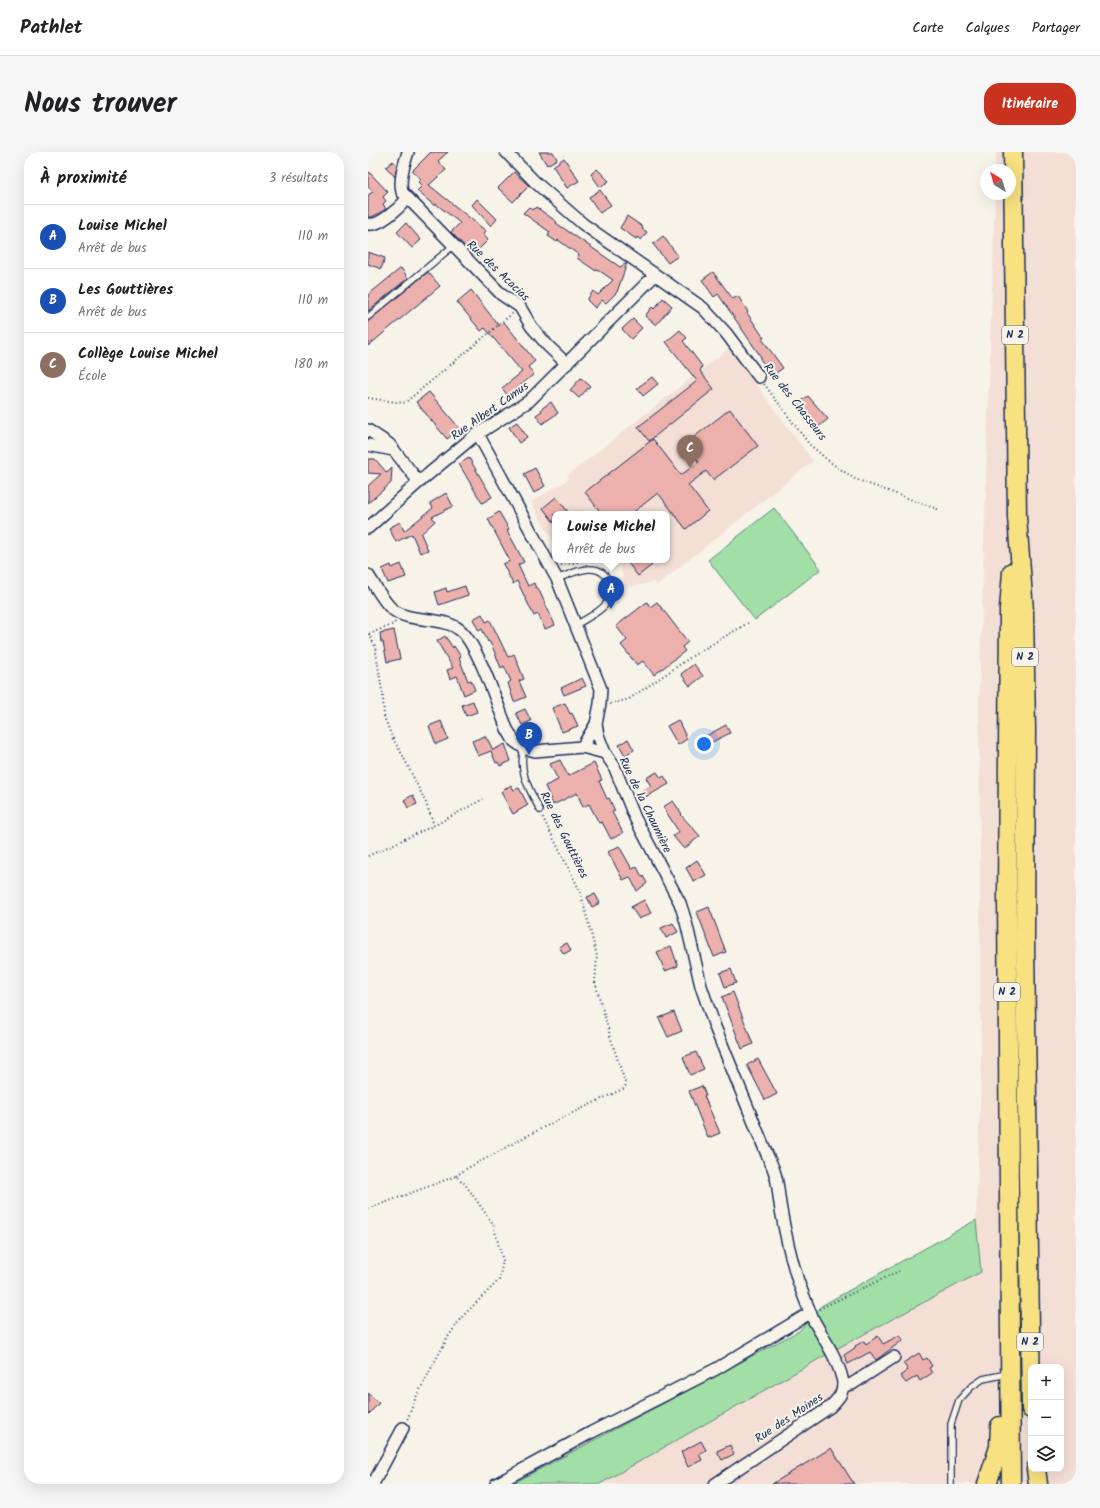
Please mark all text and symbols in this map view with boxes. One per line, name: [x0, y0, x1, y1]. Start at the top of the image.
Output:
text: Pathlet: [20, 13, 82, 43]
text: Carte: [912, 17, 944, 39]
text: Calques: [966, 17, 1010, 39]
text: Partager: [1032, 17, 1080, 39]
text: Nous trouver: [24, 82, 177, 127]
button: Itinéraire: [984, 83, 1076, 125]
north arrow: [980, 164, 1016, 200]
text: À proximité: [40, 165, 127, 192]
text: 3 résultats: [269, 168, 328, 189]
text: Louise Michel: [78, 214, 167, 238]
text: A: [49, 226, 57, 247]
text: 110 m: [298, 226, 328, 247]
street label: Rue des Acacias: [462, 236, 534, 306]
text: Arrêt de bus: [78, 238, 147, 259]
text: Les Gouttières: [78, 278, 173, 302]
text: B: [49, 290, 57, 311]
text: 110 m: [298, 290, 328, 311]
text: Arrêt de bus: [78, 302, 147, 323]
road number: N 2: [1002, 326, 1028, 344]
text: Collège Louise Michel: [78, 342, 218, 366]
text: C: [49, 354, 57, 375]
text: 180 m: [294, 354, 328, 375]
street label: Rue des Chasseurs: [759, 359, 831, 445]
text: École: [78, 366, 106, 387]
street label: Rue Albert Camus: [447, 377, 533, 445]
pin: C: [677, 435, 703, 468]
popup: [552, 511, 670, 563]
text: Louise Michel: [567, 515, 655, 539]
text: Arrêt de bus: [567, 539, 635, 560]
pin: A: [598, 576, 624, 609]
road number: N 2: [1012, 648, 1038, 666]
pin: B: [516, 722, 542, 755]
your location: [694, 734, 714, 754]
street label: Rue de la Chaumière: [614, 754, 677, 857]
street label: Rue des Gouttières: [535, 788, 593, 882]
road number: N 2: [994, 983, 1020, 1001]
road number: N 2: [1017, 1333, 1043, 1351]
map controls: [1028, 1364, 1064, 1472]
button: +: [1028, 1364, 1064, 1400]
street label: Rue des Moines: [751, 1388, 827, 1448]
button: −: [1028, 1400, 1064, 1436]
button: layers: [1028, 1436, 1064, 1472]

